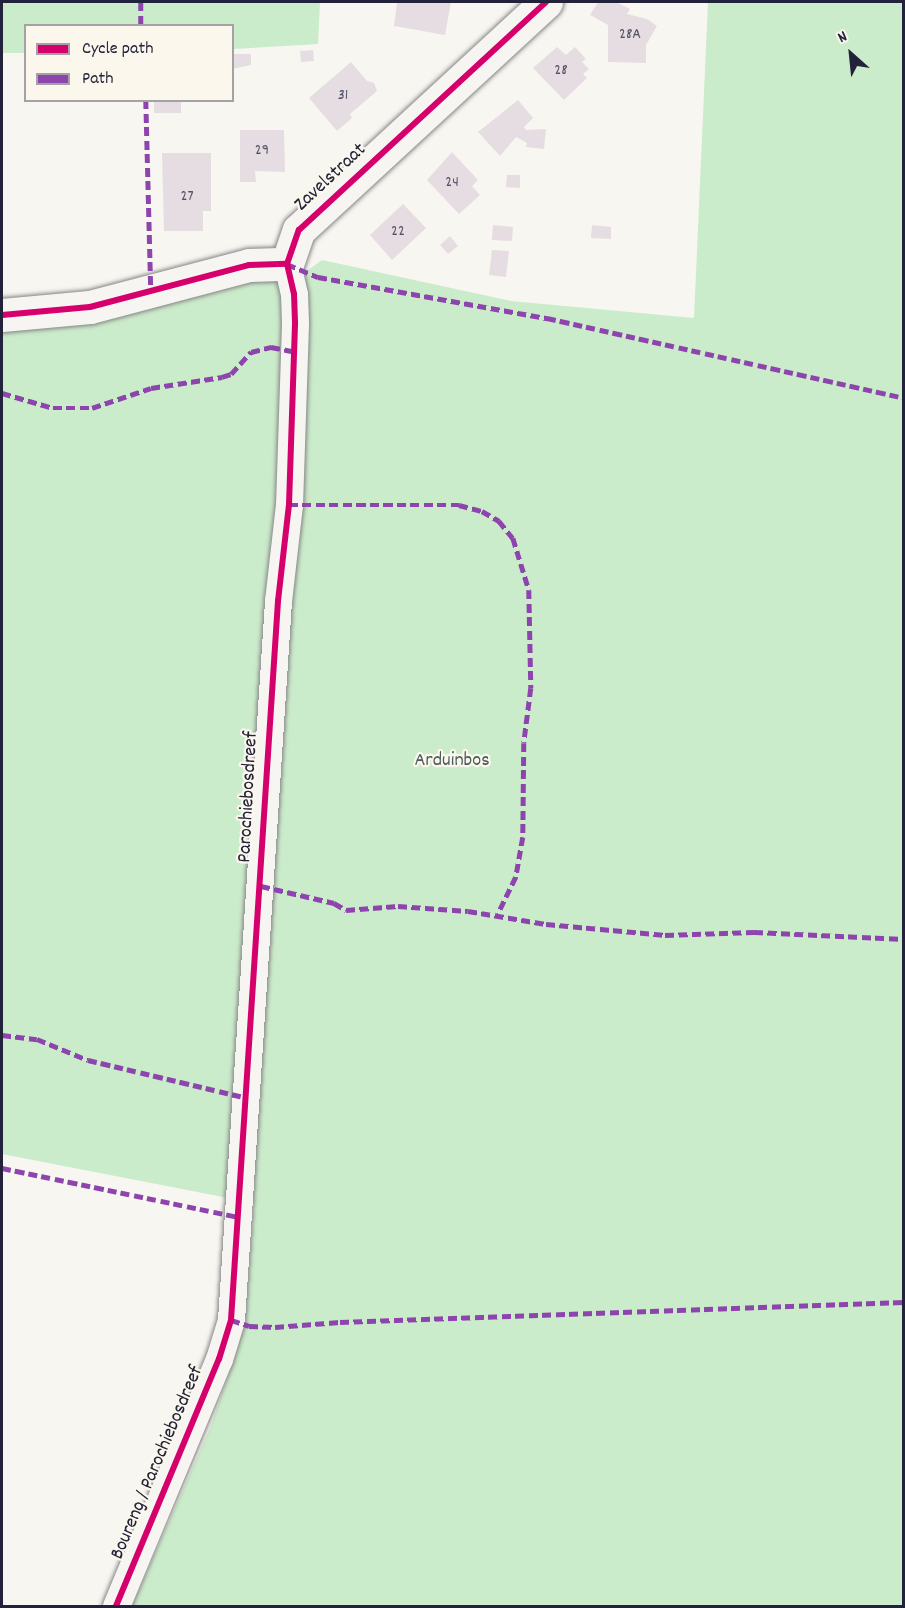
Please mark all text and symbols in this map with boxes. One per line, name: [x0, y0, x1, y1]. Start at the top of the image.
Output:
legend: [24, 24, 234, 102]
north arrow: [821, 24, 881, 84]
house number: 28A: [619, 25, 641, 45]
text: N: [834, 25, 851, 50]
text: Cycle path: [82, 37, 153, 62]
house number: 28: [554, 61, 568, 81]
text: Path: [82, 67, 114, 92]
house number: 31: [338, 86, 348, 106]
street label: Zavelstraat: [290, 139, 372, 217]
house number: 29: [255, 141, 269, 161]
house number: 24: [445, 173, 459, 193]
house number: 27: [180, 187, 194, 207]
house number: 22: [391, 222, 405, 242]
street label: Parochiebosdreef: [234, 731, 264, 863]
park label: Arduinbos: [414, 749, 490, 773]
street label: Boureng / Parochiebosdreef: [106, 1363, 210, 1563]

